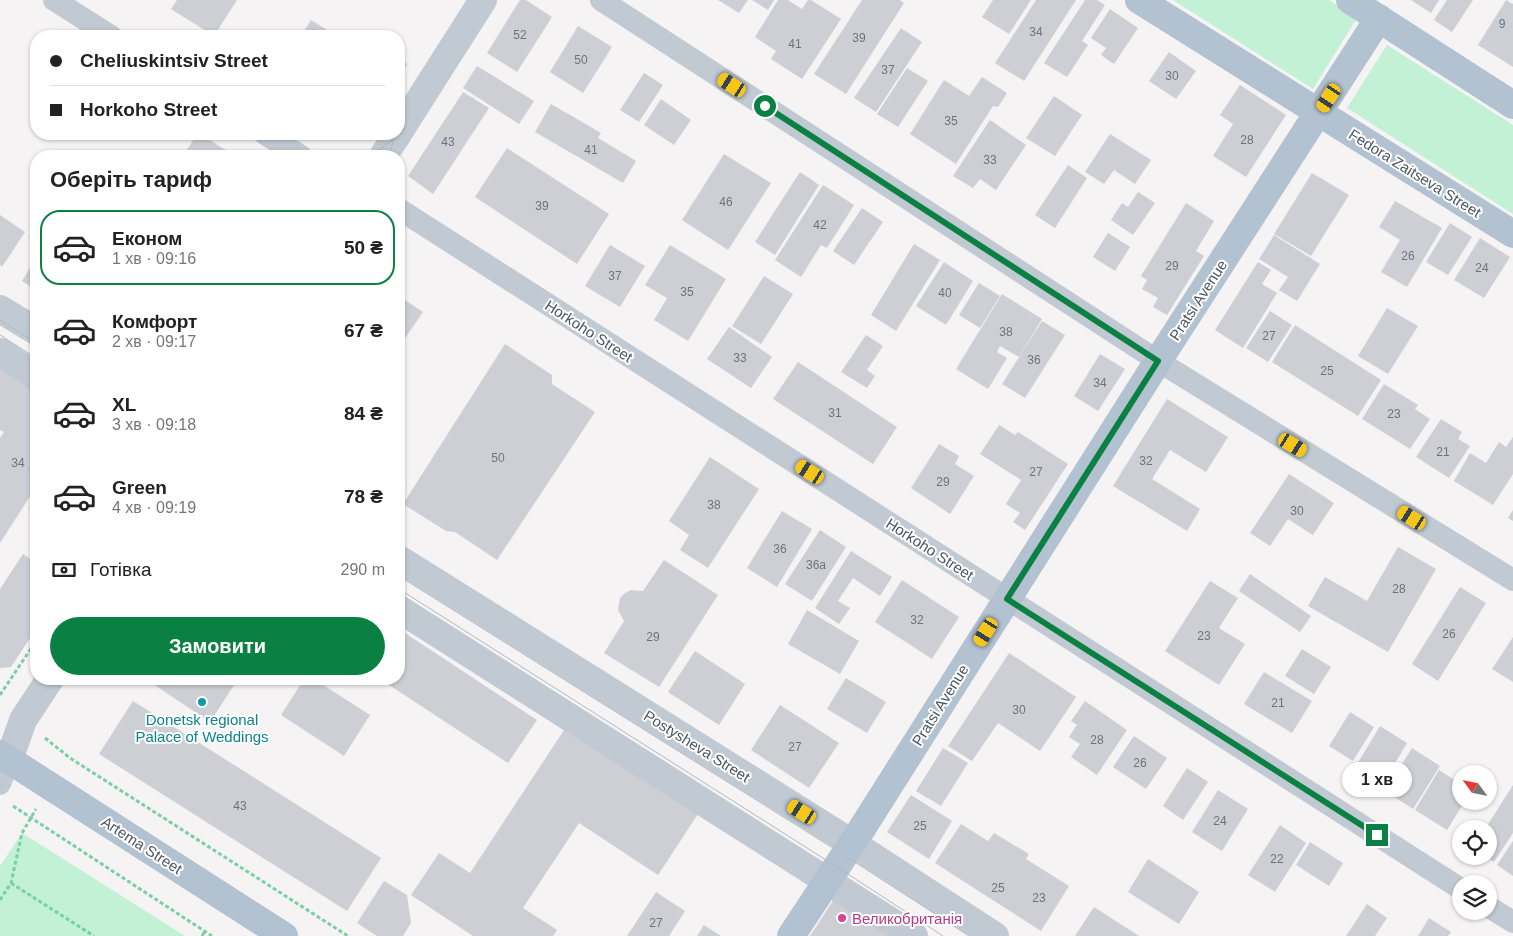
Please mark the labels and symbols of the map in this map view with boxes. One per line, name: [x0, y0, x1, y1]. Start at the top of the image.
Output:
house number: 9: [1499, 17, 1506, 31]
house number: 34: [1029, 25, 1043, 39]
house number: 52: [513, 28, 527, 42]
house number: 39: [852, 31, 866, 45]
house number: 41: [788, 37, 802, 51]
house number: 50: [574, 53, 588, 67]
house number: 37: [881, 63, 895, 77]
house number: 30: [1165, 69, 1179, 83]
car: [715, 71, 748, 99]
car: [1314, 81, 1343, 115]
route start: [754, 95, 776, 117]
house number: 35: [944, 114, 958, 128]
street label: Fedora Zaitseva Street: [1346, 125, 1485, 221]
house number: 28: [1240, 133, 1254, 147]
house number: 43: [441, 135, 455, 149]
house number: 41: [584, 143, 598, 157]
house number: 33: [983, 153, 997, 167]
house number: 46: [719, 195, 733, 209]
house number: 39: [535, 199, 549, 213]
house number: 42: [813, 218, 827, 232]
house number: 26: [1401, 249, 1415, 263]
street label: Pratsi Avenue: [1166, 257, 1230, 343]
house number: 29: [1165, 259, 1179, 273]
house number: 24: [1475, 261, 1489, 275]
house number: 37: [608, 269, 622, 283]
house number: 35: [680, 285, 694, 299]
house number: 40: [938, 286, 952, 300]
street label: Horkoho Street: [542, 296, 637, 366]
house number: 38: [999, 325, 1013, 339]
house number: 27: [1262, 329, 1276, 343]
house number: 33: [733, 351, 747, 365]
house number: 36: [1027, 353, 1041, 367]
house number: 25: [1320, 364, 1334, 378]
house number: 34: [1093, 376, 1107, 390]
house number: 31: [828, 406, 842, 420]
house number: 23: [1387, 407, 1401, 421]
car: [1276, 431, 1309, 459]
house number: 21: [1436, 445, 1450, 459]
house number: 50: [491, 451, 505, 465]
house number: 32: [1139, 454, 1153, 468]
house number: 34: [11, 456, 25, 470]
car: [793, 458, 826, 486]
house number: 27: [1029, 465, 1043, 479]
house number: 29: [936, 475, 950, 489]
house number: 38: [707, 498, 721, 512]
house number: 30: [1290, 504, 1304, 518]
car: [1395, 504, 1428, 532]
street label: Horkoho Street: [883, 514, 978, 584]
house number: 36: [773, 542, 787, 556]
house number: 36а: [806, 558, 826, 572]
house number: 28: [1392, 582, 1406, 596]
house number: 32: [910, 613, 924, 627]
car: [971, 615, 1000, 649]
house number: 26: [1442, 627, 1456, 641]
house number: 23: [1197, 629, 1211, 643]
house number: 29: [646, 630, 660, 644]
street label: Pratsi Avenue: [908, 661, 972, 749]
marker: Donetsk regional Palace of Weddings: [196, 696, 208, 708]
house number: 21: [1271, 696, 1285, 710]
house number: 30: [1012, 703, 1026, 717]
street label: Postysheva Street: [641, 707, 754, 786]
place label: Donetsk regional Palace of Weddings: [135, 711, 269, 745]
house number: 28: [1090, 733, 1104, 747]
house number: 27: [788, 740, 802, 754]
house number: 26: [1133, 756, 1147, 770]
callout: 1 хв: [1342, 762, 1412, 798]
north arrow: [1452, 765, 1498, 810]
car: [785, 798, 818, 826]
house number: 43: [233, 799, 247, 813]
street label: Artema Street: [99, 813, 186, 878]
house number: 24: [1213, 814, 1227, 828]
house number: 25: [913, 819, 927, 833]
route end: [1366, 824, 1388, 846]
house number: 22: [1270, 852, 1284, 866]
house number: 25: [991, 881, 1005, 895]
house number: 23: [1032, 891, 1046, 905]
place label: Великобританія: [852, 910, 962, 927]
marker: Великобританія: [836, 912, 848, 924]
house number: 27: [649, 916, 663, 930]

